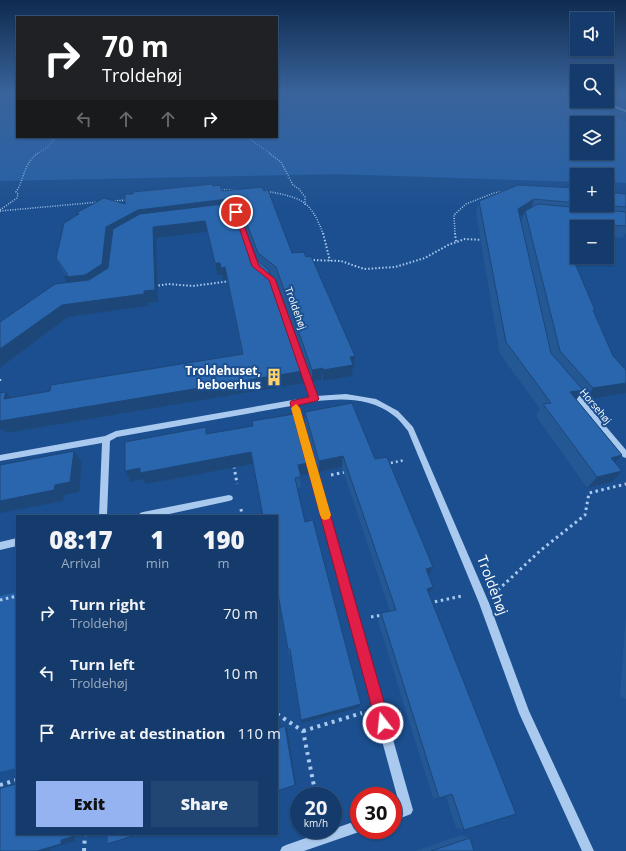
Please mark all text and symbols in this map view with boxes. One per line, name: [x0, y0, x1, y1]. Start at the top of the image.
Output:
map controls: [570, 12, 614, 264]
button: sound: [570, 12, 614, 56]
text: 70 m: [102, 27, 169, 65]
icon: right: [36, 32, 88, 84]
text: Troldehøj: [102, 63, 182, 87]
button: search: [570, 64, 614, 108]
icon: left: [73, 108, 95, 130]
icon: ahead: [115, 108, 137, 130]
icon: ahead: [157, 108, 179, 130]
icon: right: [199, 108, 221, 130]
button: layers: [570, 116, 614, 160]
button: +: [570, 168, 614, 212]
pin: [219, 195, 253, 229]
icon: arrive: [225, 201, 247, 223]
button: −: [570, 220, 614, 264]
street label: Troldehøj: [282, 285, 310, 331]
place label: Troldehuset, beboerhus: [185, 362, 261, 393]
building icon: Troldehuset, beboerhus: [264, 367, 284, 387]
street label: Horsehøj: [577, 385, 615, 427]
text: 08:17: [49, 523, 113, 556]
text: 1: [150, 523, 165, 556]
text: 190: [202, 523, 245, 556]
street label: Troldehøj: [473, 552, 513, 618]
text: Arrival: [61, 554, 100, 572]
text: min: [146, 554, 169, 572]
text: m: [218, 554, 230, 572]
text: Turn right: [70, 594, 145, 614]
icon: right: [36, 602, 58, 624]
text: 70 m: [223, 603, 258, 623]
text: Troldehøj: [70, 614, 128, 632]
text: Turn left: [70, 654, 135, 674]
icon: left: [36, 662, 58, 684]
text: 10 m: [223, 663, 258, 683]
text: Troldehøj: [70, 674, 128, 692]
position arrow: [362, 702, 404, 744]
icon: arrive: [36, 722, 58, 744]
text: Arrive at destination: [70, 723, 225, 743]
text: 110 m: [237, 723, 281, 743]
button: Exit: [36, 781, 143, 827]
button: Share: [151, 781, 258, 827]
speed limit sign: 30: [350, 787, 402, 839]
text: 20: [305, 794, 327, 821]
text: km/h: [304, 816, 328, 830]

